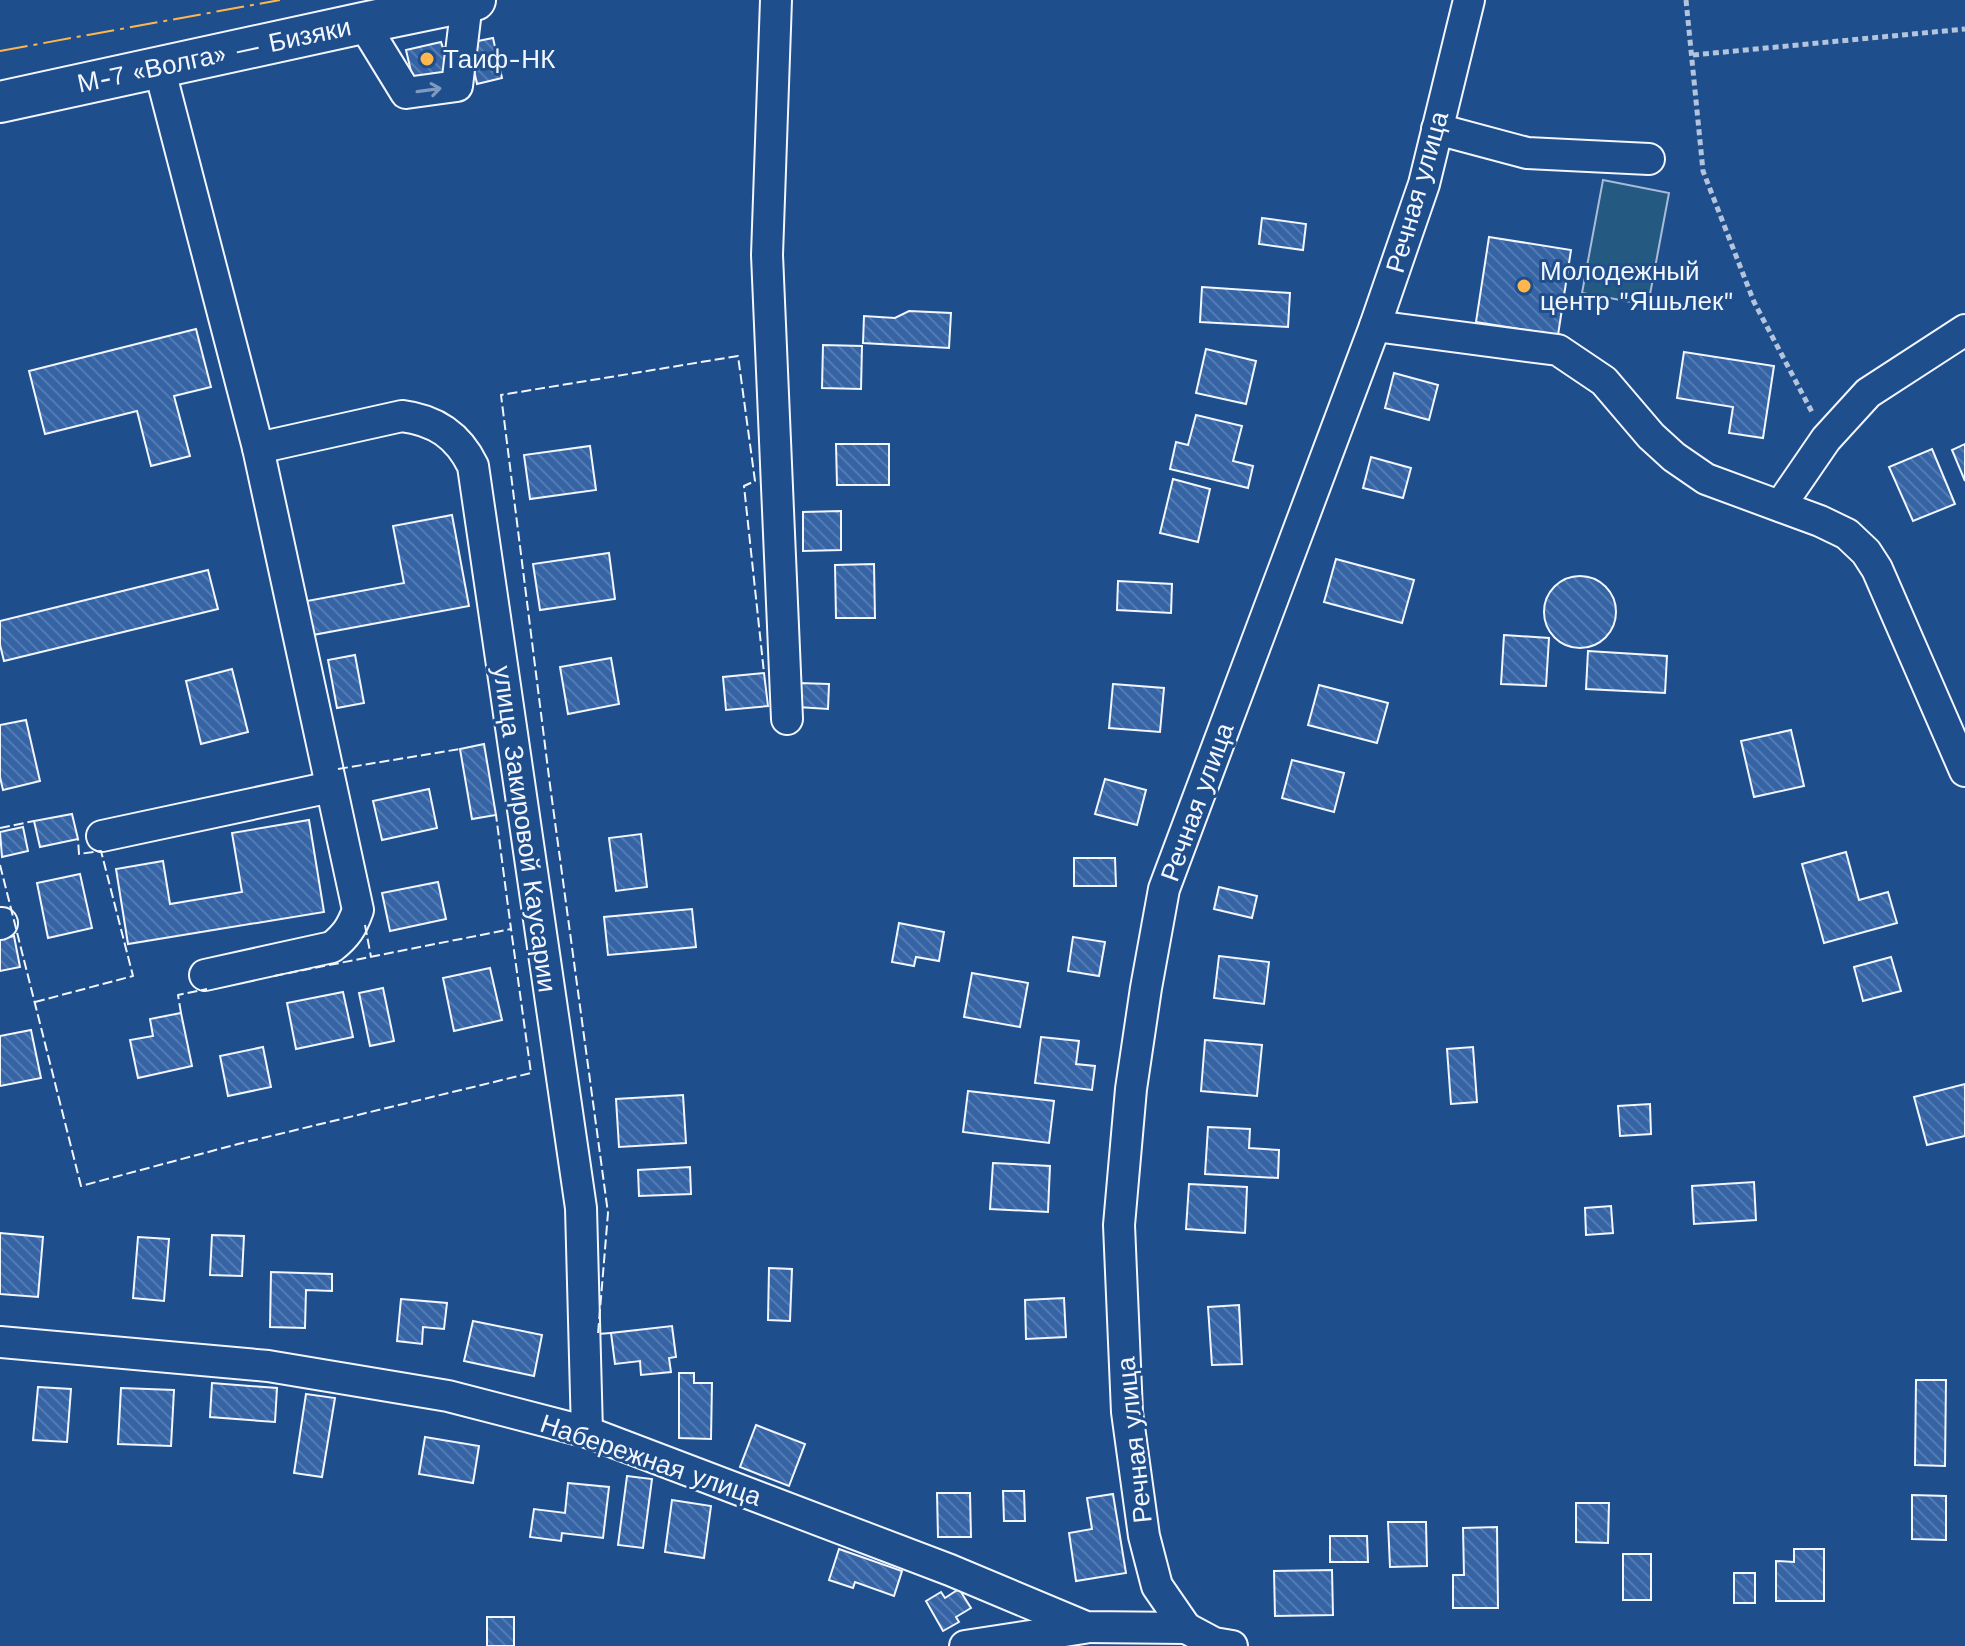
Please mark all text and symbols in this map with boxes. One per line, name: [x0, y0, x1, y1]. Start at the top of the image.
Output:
street label: М-7 «Волга» — Бизяки: [74, 11, 354, 99]
place label: Таиф-НК: [443, 44, 555, 74]
marker: Таиф-НК: [418, 50, 436, 68]
one-way arrow: [416, 82, 441, 97]
street label: Речная улица: [1380, 107, 1455, 276]
place label: Молодежный центр "Яшьлек": [1540, 256, 1734, 316]
marker: Молодежный центр "Яшьлек": [1515, 277, 1533, 295]
street label: улица Закировой Каусарии: [487, 664, 563, 994]
street label: Речная улица: [1154, 718, 1240, 885]
street label: Речная улица: [1110, 1355, 1158, 1524]
street label: Набережная улица: [537, 1408, 766, 1512]

